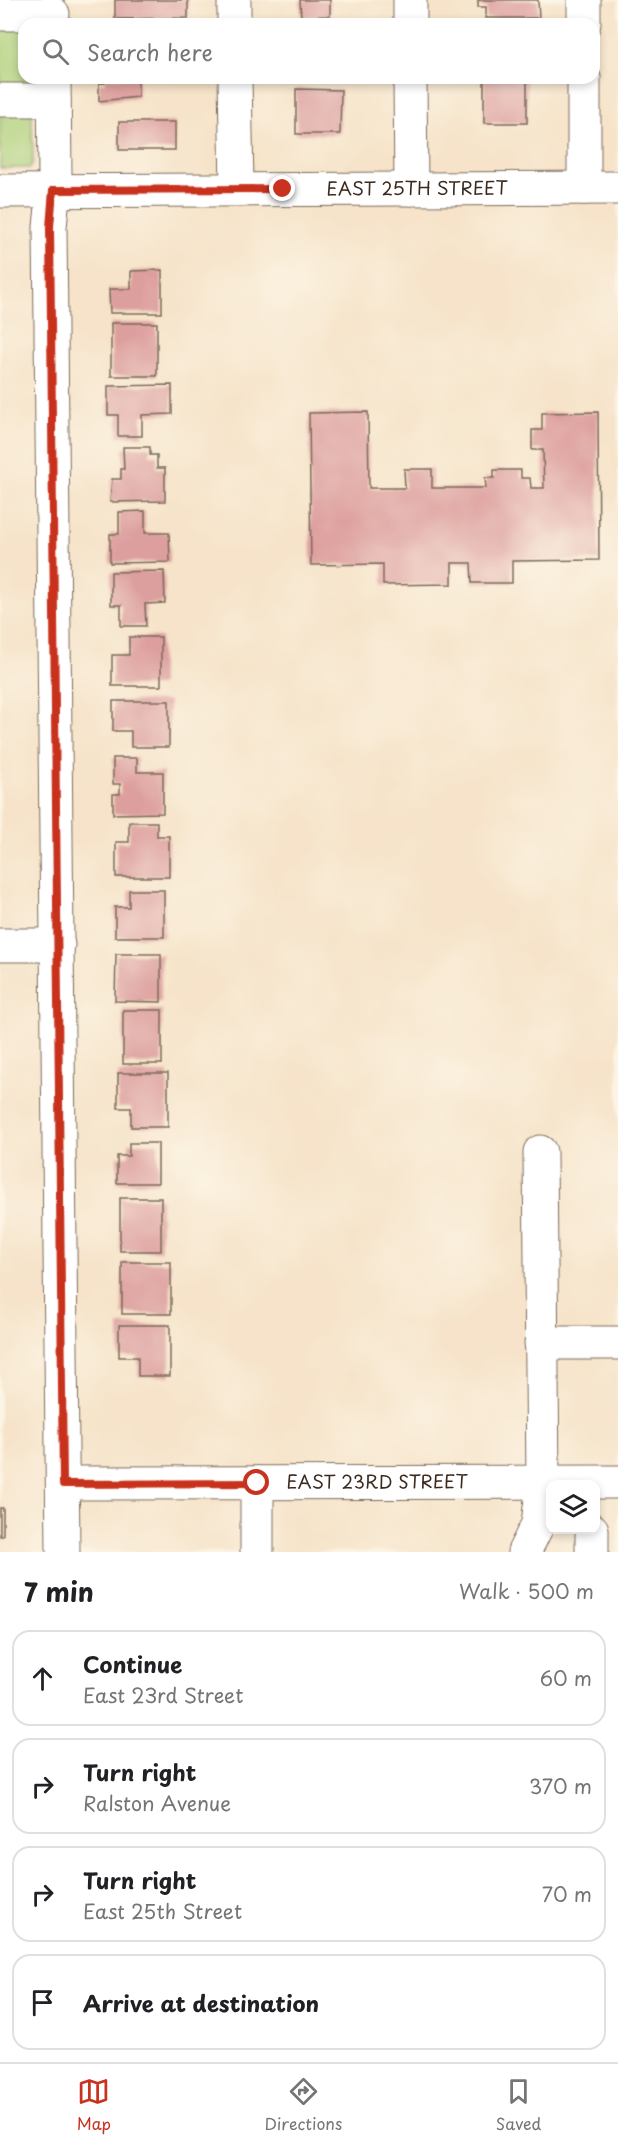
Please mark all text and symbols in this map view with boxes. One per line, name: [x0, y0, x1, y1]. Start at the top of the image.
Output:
search box: [18, 18, 600, 84]
icon: search: [39, 35, 72, 68]
text: Search here: [87, 35, 213, 68]
street label: EAST 25TH STREET: [326, 174, 508, 201]
route end: [269, 175, 295, 201]
street label: EAST 23RD STREET: [286, 1467, 468, 1495]
route start: [243, 1469, 269, 1495]
map controls: [546, 1480, 600, 1534]
button: layers: [546, 1480, 600, 1534]
text: 7 min: [24, 1572, 94, 1611]
text: Walk · 500 m: [459, 1576, 594, 1606]
text: Continue: [83, 1647, 182, 1680]
icon: ahead: [26, 1662, 59, 1695]
text: 60 m: [540, 1663, 592, 1693]
text: East 23rd Street: [83, 1680, 244, 1710]
text: Turn right: [83, 1755, 196, 1788]
icon: right: [26, 1770, 59, 1803]
text: 370 m: [529, 1771, 592, 1801]
text: Ralston Avenue: [83, 1788, 231, 1818]
text: Turn right: [83, 1863, 196, 1896]
icon: right: [26, 1878, 59, 1911]
text: 70 m: [542, 1879, 592, 1909]
text: East 25th Street: [83, 1896, 242, 1926]
icon: arrive: [26, 1986, 59, 2019]
text: Arrive at destination: [83, 1986, 319, 2019]
tab: Map: [77, 2075, 111, 2135]
tab: Directions: [264, 2075, 342, 2135]
tab: Saved: [496, 2075, 541, 2135]

